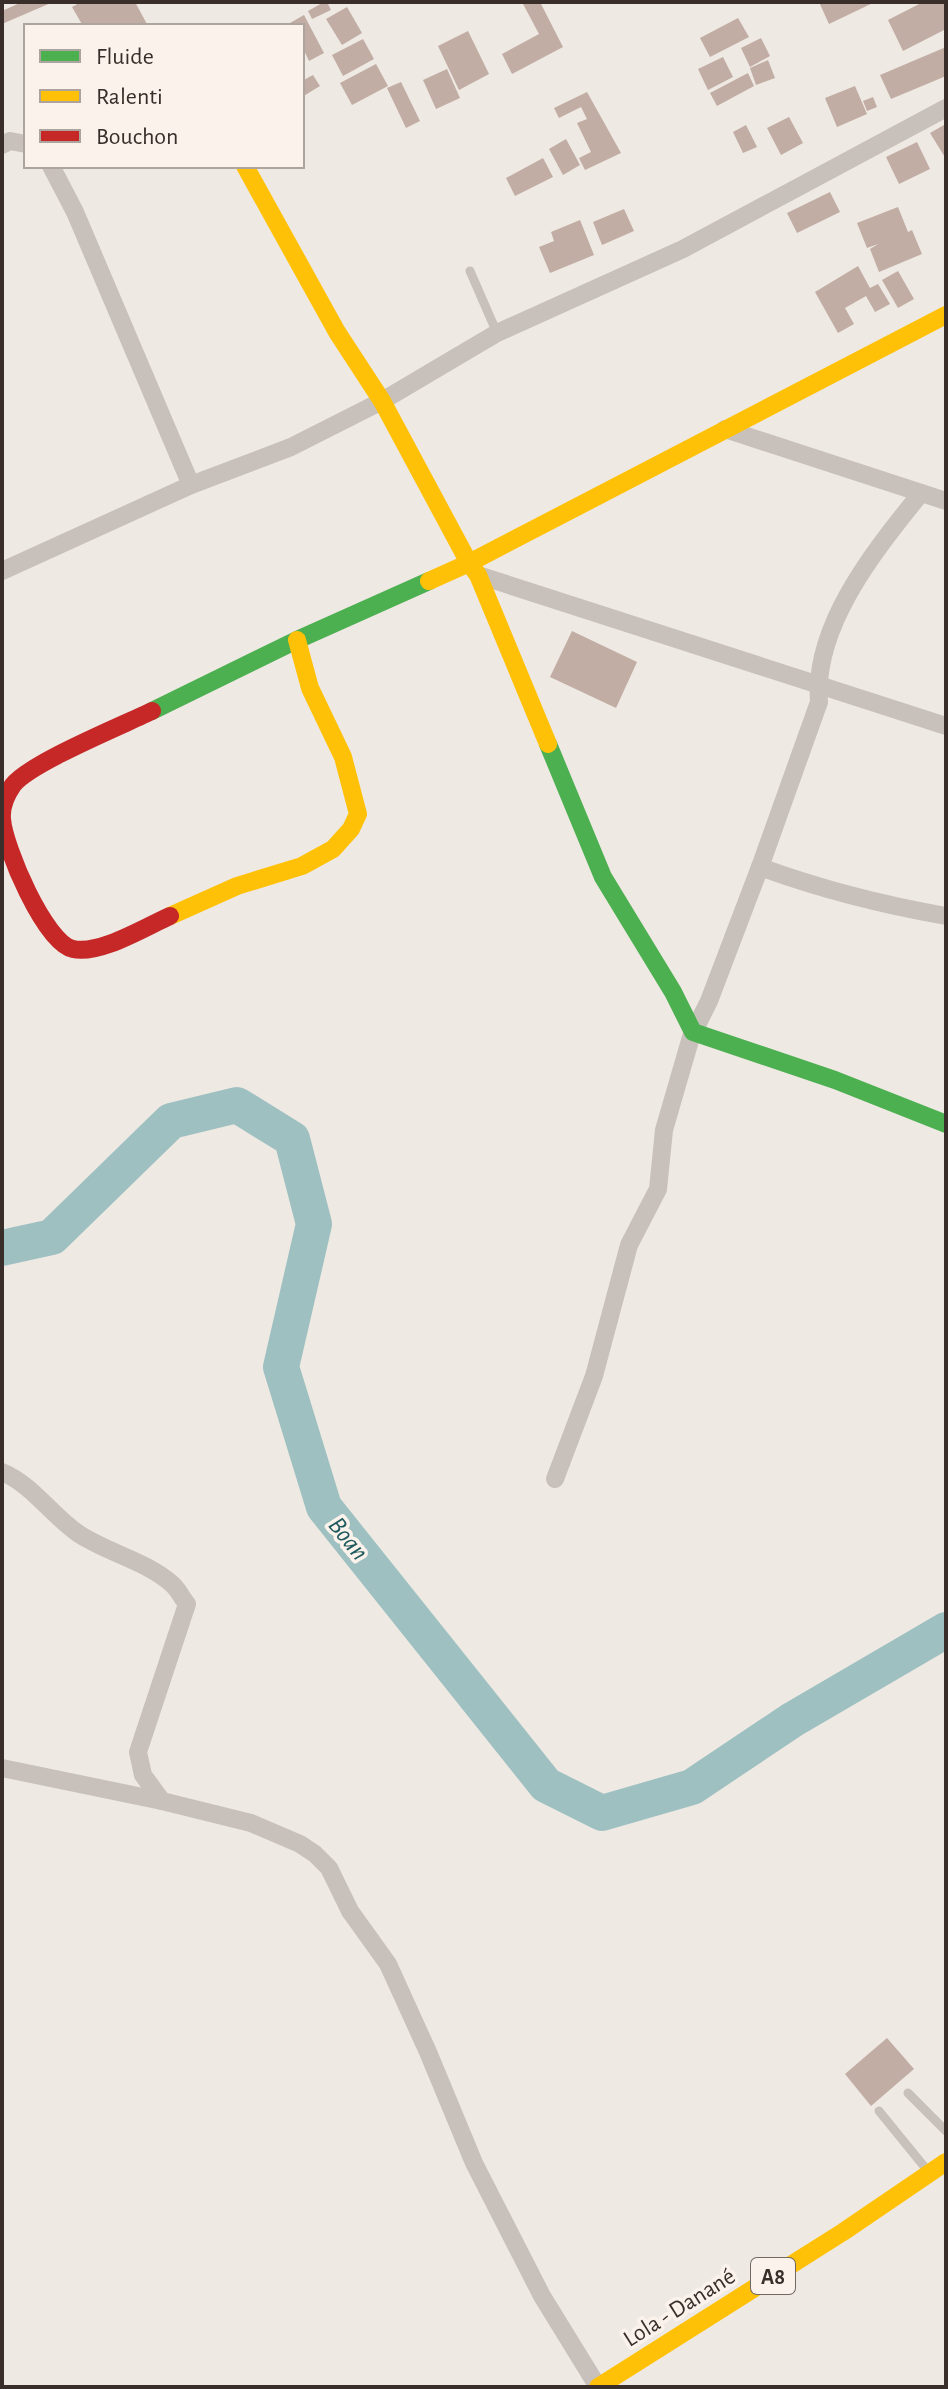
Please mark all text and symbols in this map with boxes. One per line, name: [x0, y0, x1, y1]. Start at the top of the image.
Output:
legend: [24, 24, 304, 168]
text: Fluide: [96, 45, 154, 69]
text: Ralenti: [96, 85, 163, 109]
text: Bouchon: [96, 125, 178, 149]
water label: Boan: [323, 1512, 373, 1565]
road number: A8: [751, 2258, 795, 2294]
street label: Lola - Danané: [619, 2264, 740, 2352]

